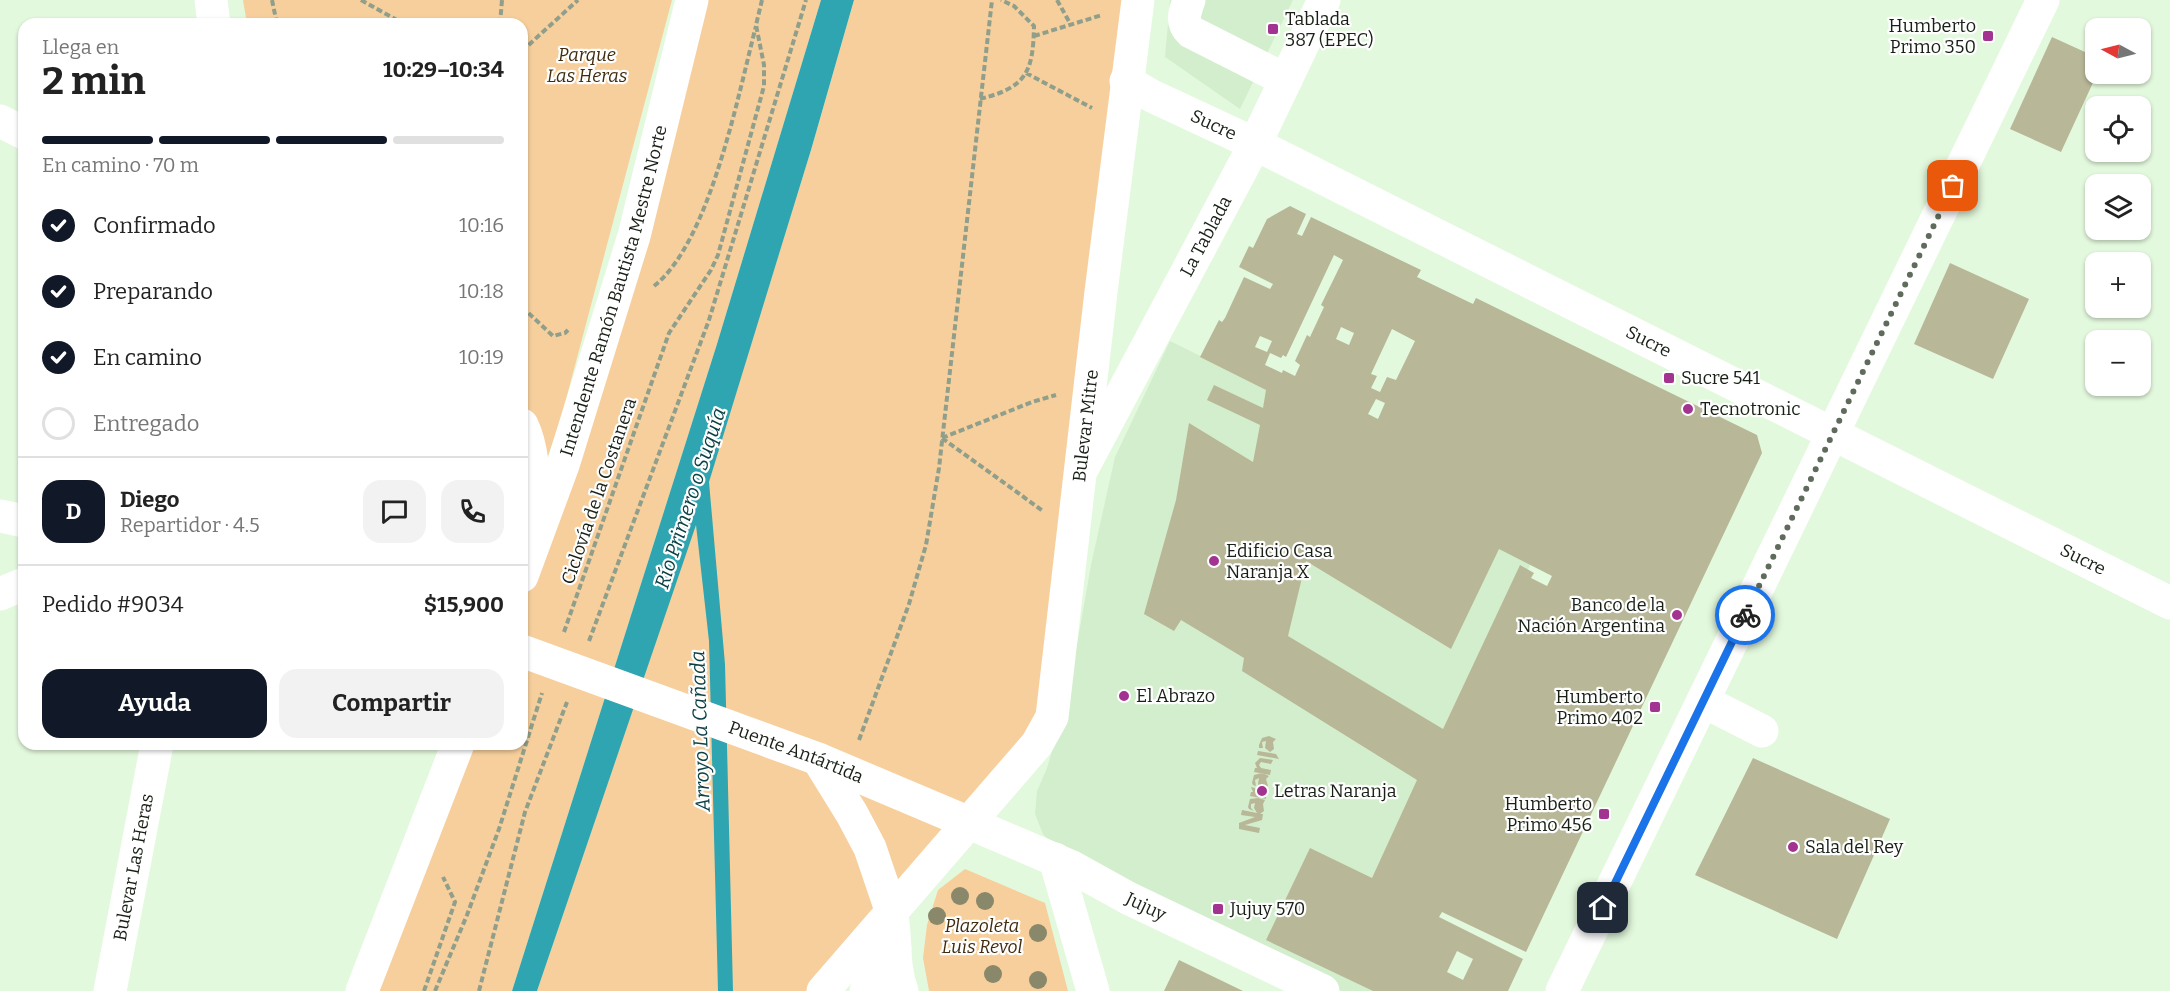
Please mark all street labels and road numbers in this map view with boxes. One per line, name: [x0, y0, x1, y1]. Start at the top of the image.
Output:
street label: Sucre: [1187, 105, 1240, 145]
street label: Intendente Ramón Bautista Mestre Norte: [555, 123, 672, 459]
street label: La Tablada: [1176, 192, 1236, 280]
street label: Sucre: [1622, 321, 1675, 362]
street label: Bulevar Mitre: [1068, 368, 1103, 483]
street label: Ciclovía de la Costanera: [557, 395, 641, 587]
street label: Sucre: [2057, 539, 2109, 580]
street label: Puente Antártida: [725, 716, 867, 788]
street label: Bulevar Las Heras: [109, 792, 158, 943]
street label: Jujuy: [1121, 887, 1170, 926]

